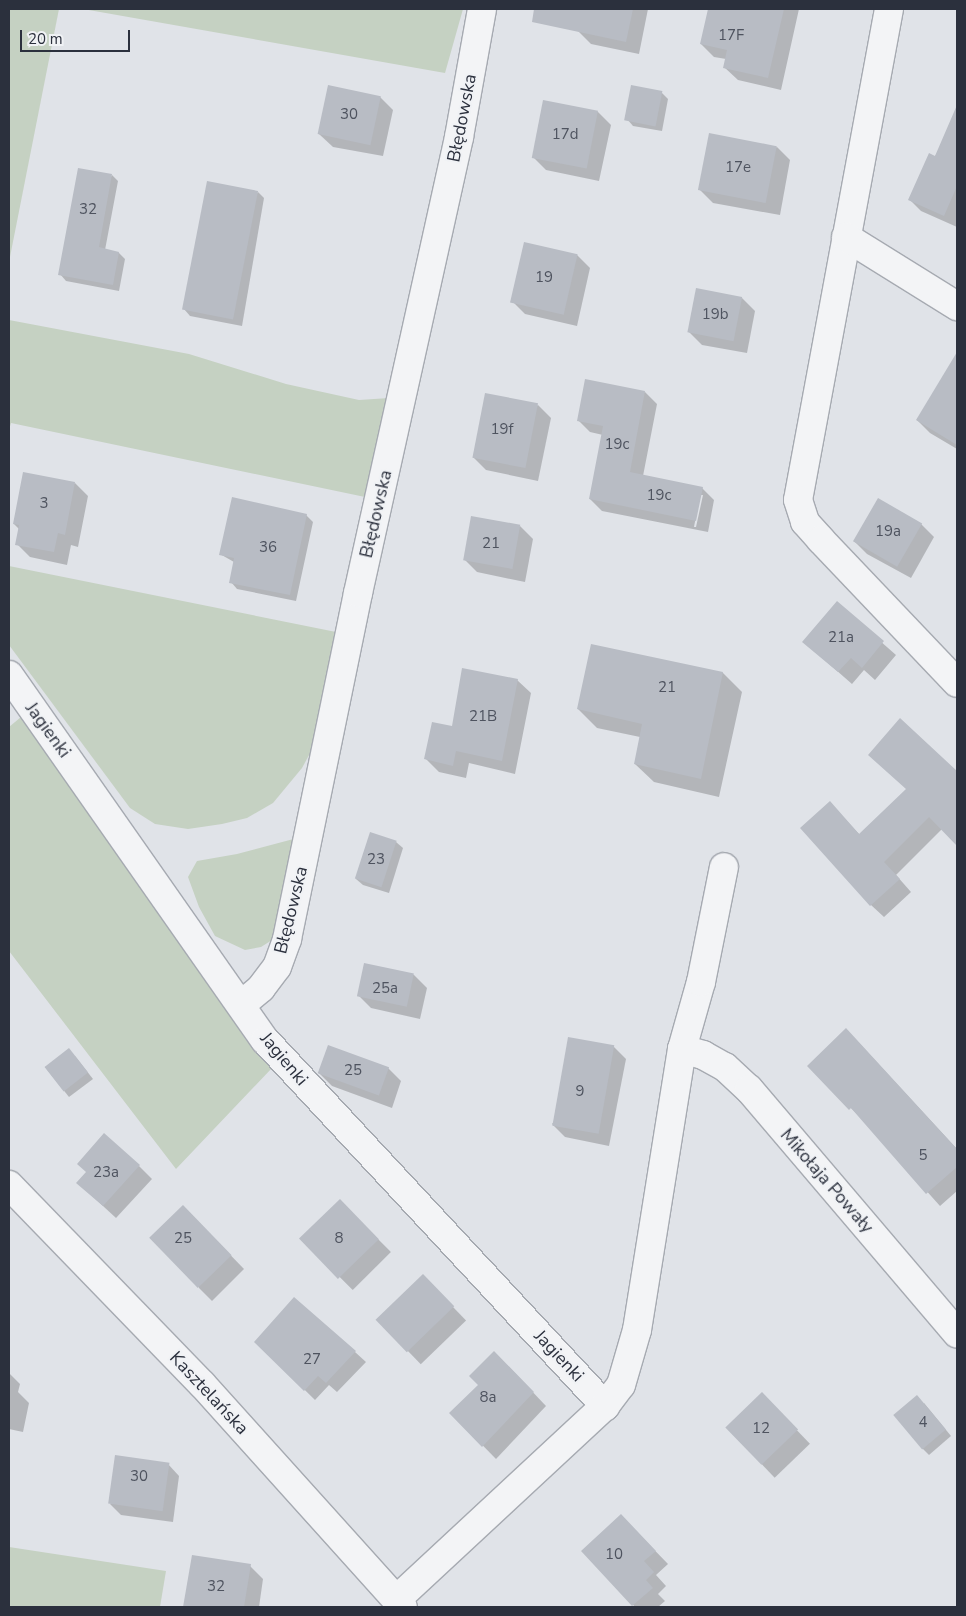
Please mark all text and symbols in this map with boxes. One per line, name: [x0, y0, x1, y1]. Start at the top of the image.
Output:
scale bar: [22, 20, 132, 52]
house number: 17F: [718, 27, 744, 45]
text: 20 m: [28, 29, 63, 49]
street label: Błędowska: [443, 72, 481, 164]
house number: 30: [340, 106, 358, 124]
house number: 17d: [552, 126, 578, 144]
house number: 17e: [725, 159, 751, 177]
house number: 32: [79, 201, 97, 219]
house number: 19: [535, 269, 553, 287]
house number: 19b: [702, 306, 728, 324]
house number: 19f: [491, 421, 513, 439]
house number: 19c: [605, 436, 629, 454]
street label: Błędowska: [355, 468, 397, 560]
house number: 19c: [647, 487, 671, 505]
house number: 3: [40, 495, 48, 513]
house number: 19a: [875, 523, 901, 541]
house number: 21: [482, 535, 500, 553]
house number: 36: [259, 539, 277, 557]
house number: 21a: [828, 629, 854, 647]
house number: 21: [658, 679, 676, 697]
street label: Jagienki: [21, 698, 75, 762]
house number: 21B: [469, 708, 497, 726]
house number: 23: [367, 851, 385, 869]
street label: Błędowska: [270, 864, 312, 956]
house number: 25a: [372, 980, 398, 998]
street label: Jagienki: [255, 1028, 313, 1090]
house number: 25: [344, 1062, 362, 1080]
house number: 9: [576, 1083, 584, 1101]
street label: Mikołaja Powały: [776, 1124, 878, 1238]
house number: 5: [919, 1147, 927, 1165]
house number: 23a: [93, 1164, 119, 1182]
house number: 25: [174, 1230, 192, 1248]
house number: 8: [335, 1230, 343, 1248]
street label: Jagienki: [530, 1326, 588, 1386]
street label: Kasztelańska: [165, 1347, 253, 1439]
house number: 27: [303, 1351, 321, 1369]
house number: 8a: [480, 1389, 496, 1407]
house number: 4: [919, 1414, 927, 1432]
house number: 12: [752, 1420, 770, 1438]
house number: 30: [130, 1468, 148, 1486]
house number: 10: [605, 1546, 623, 1564]
house number: 32: [207, 1578, 225, 1596]

